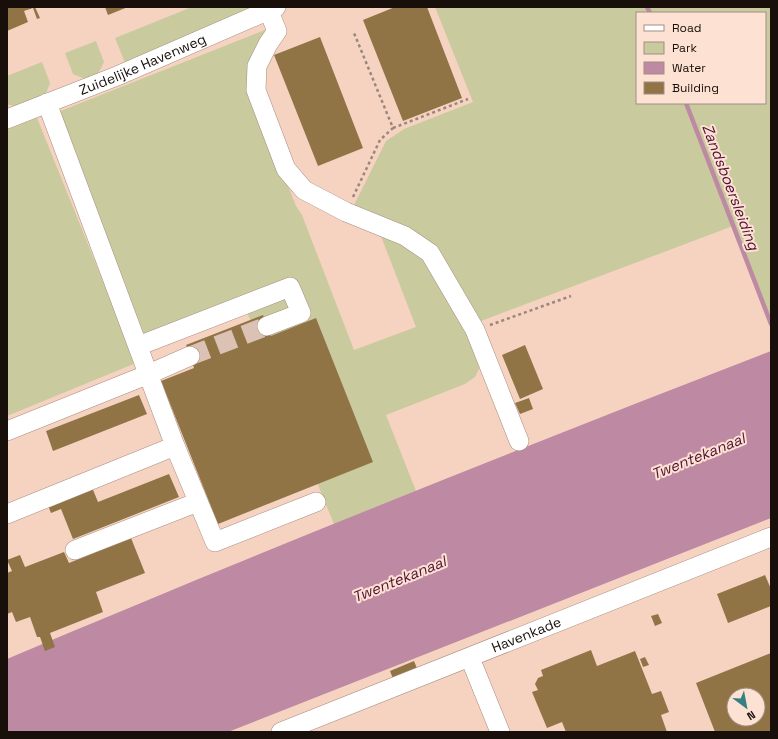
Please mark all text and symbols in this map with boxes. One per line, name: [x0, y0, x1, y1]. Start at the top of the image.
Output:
legend: [636, 12, 766, 104]
text: Road: [672, 20, 701, 36]
street label: Zuidelijke Havenweg: [76, 30, 209, 99]
text: Park: [672, 40, 697, 56]
text: Water: [672, 60, 706, 76]
text: Building: [672, 80, 719, 96]
water label: Zandsboersleiding: [698, 121, 764, 254]
water label: Twentekanaal: [648, 428, 750, 483]
water label: Twentekanaal: [349, 551, 451, 606]
street label: Havenkade: [489, 612, 564, 656]
north arrow: [726, 687, 766, 727]
text: N: [744, 708, 758, 723]

